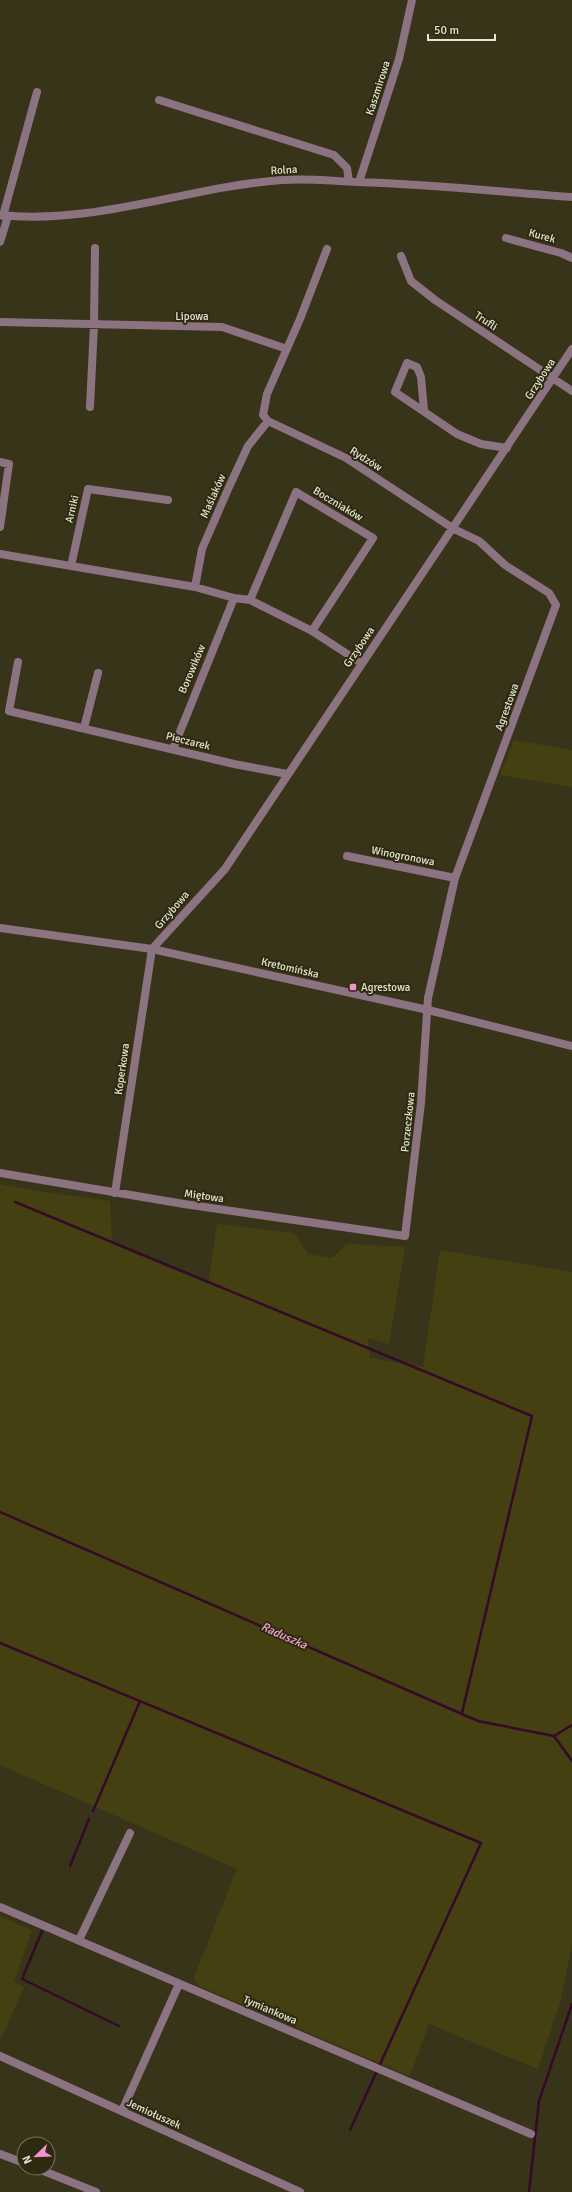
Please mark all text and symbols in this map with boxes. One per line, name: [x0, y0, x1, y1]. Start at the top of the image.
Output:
scale bar: [428, 16, 495, 42]
text: 50 m: [434, 23, 459, 38]
street label: Kaszmirowa: [363, 59, 393, 117]
street label: Rolna: [270, 163, 298, 177]
street label: Kurek: [527, 226, 557, 246]
street label: Trufli: [472, 309, 500, 333]
street label: Lipowa: [175, 310, 209, 323]
street label: Grzybowa: [522, 356, 558, 402]
street label: Rydzów: [347, 444, 385, 474]
street label: Maślaków: [198, 472, 229, 520]
street label: Boczniaków: [311, 484, 365, 524]
street label: Arniki: [62, 494, 82, 524]
street label: Grzybowa: [341, 624, 378, 670]
street label: Borowików: [176, 643, 208, 695]
street label: Agrestowa: [492, 681, 522, 732]
street label: Pieczarek: [164, 729, 212, 753]
street label: Winogronowa: [370, 843, 436, 869]
street label: Grzybowa: [152, 888, 192, 932]
street label: Kretomińska: [260, 955, 321, 981]
place label: Agrestowa: [361, 981, 411, 994]
marker: Agrestowa: [348, 982, 358, 992]
street label: Koperkowa: [112, 1042, 132, 1096]
street label: Porzeczkowa: [398, 1091, 418, 1153]
street label: Miętowa: [183, 1187, 225, 1205]
water label: Raduszka: [259, 1619, 310, 1653]
street label: Tymiankowa: [241, 1993, 299, 2027]
street label: Jemiołuszek: [125, 2096, 184, 2132]
north arrow: [16, 2136, 56, 2176]
text: N: [20, 2154, 35, 2166]

